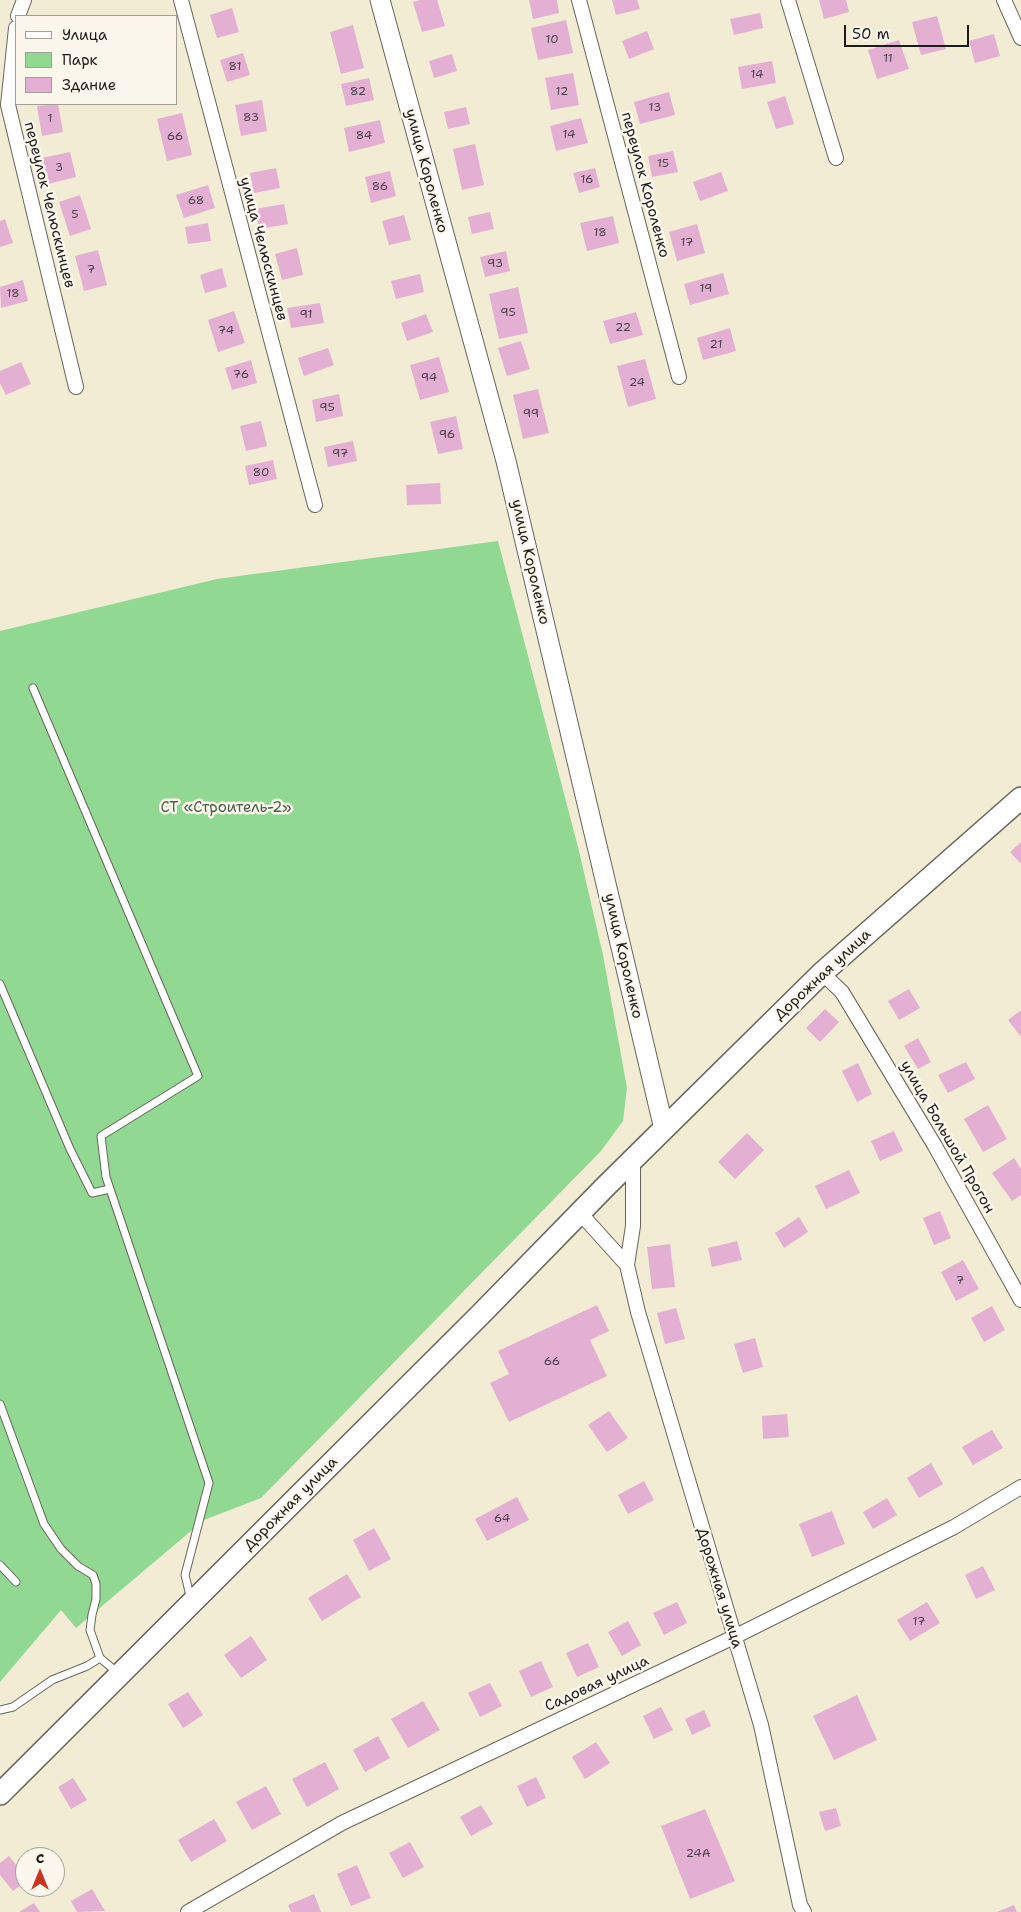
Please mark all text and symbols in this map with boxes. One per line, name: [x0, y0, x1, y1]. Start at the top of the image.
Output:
legend: [15, 15, 178, 105]
scale bar: [846, 15, 971, 47]
text: 50 m: [852, 24, 890, 44]
text: Улица: [62, 25, 107, 45]
house number: 10: [545, 33, 559, 47]
text: Парк: [62, 50, 98, 70]
house number: 11: [883, 52, 893, 66]
house number: 81: [229, 60, 241, 74]
house number: 14: [751, 68, 763, 82]
text: Здание: [62, 75, 116, 95]
house number: 82: [350, 85, 366, 99]
house number: 12: [556, 85, 568, 99]
house number: 13: [649, 101, 661, 115]
street label: улица Короленко: [401, 107, 451, 235]
street label: переулок Короленко: [617, 110, 673, 260]
house number: 83: [243, 111, 259, 125]
house number: 1: [47, 112, 53, 126]
street label: переулок Челюскинцев: [20, 120, 78, 290]
house number: 14: [563, 128, 575, 142]
house number: 84: [356, 129, 372, 143]
house number: 66: [167, 130, 183, 144]
house number: 15: [657, 157, 669, 171]
house number: 3: [55, 161, 63, 175]
house number: 16: [580, 173, 594, 187]
street label: улица Челюскинцев: [235, 175, 291, 323]
house number: 86: [372, 180, 388, 194]
house number: 68: [188, 194, 204, 208]
house number: 5: [71, 208, 79, 222]
house number: 18: [593, 226, 607, 240]
house number: 17: [681, 236, 693, 250]
house number: 93: [487, 257, 503, 271]
house number: 7: [87, 263, 95, 277]
house number: 19: [700, 282, 712, 296]
house number: 18: [6, 287, 20, 301]
house number: 95: [500, 306, 516, 320]
house number: 91: [299, 308, 313, 322]
house number: 22: [615, 321, 631, 335]
house number: 74: [218, 324, 234, 338]
house number: 21: [710, 338, 722, 352]
house number: 76: [233, 368, 249, 382]
house number: 94: [421, 371, 437, 385]
house number: 24: [629, 376, 645, 390]
house number: 95: [319, 401, 335, 415]
house number: 99: [523, 407, 539, 421]
house number: 96: [439, 428, 455, 442]
house number: 97: [332, 447, 348, 461]
house number: 80: [253, 466, 269, 480]
street label: улица Короленко: [507, 498, 553, 626]
park label: СТ «Строитель-2»: [160, 799, 292, 817]
street label: улица Короленко: [600, 892, 646, 1020]
street label: Дорожная улица: [771, 926, 875, 1024]
street label: улица Большой Прогон: [896, 1057, 998, 1217]
house number: 7: [956, 1274, 964, 1288]
house number: 66: [544, 1355, 560, 1369]
street label: Дорожная улица: [240, 1453, 342, 1555]
house number: 64: [494, 1512, 510, 1526]
street label: Дорожная улица: [692, 1525, 746, 1651]
house number: 17: [913, 1615, 925, 1629]
street label: Садовая улица: [542, 1652, 652, 1716]
north arrow: [15, 1847, 65, 1897]
house number: 24А: [686, 1847, 710, 1861]
text: С: [36, 1849, 44, 1867]

